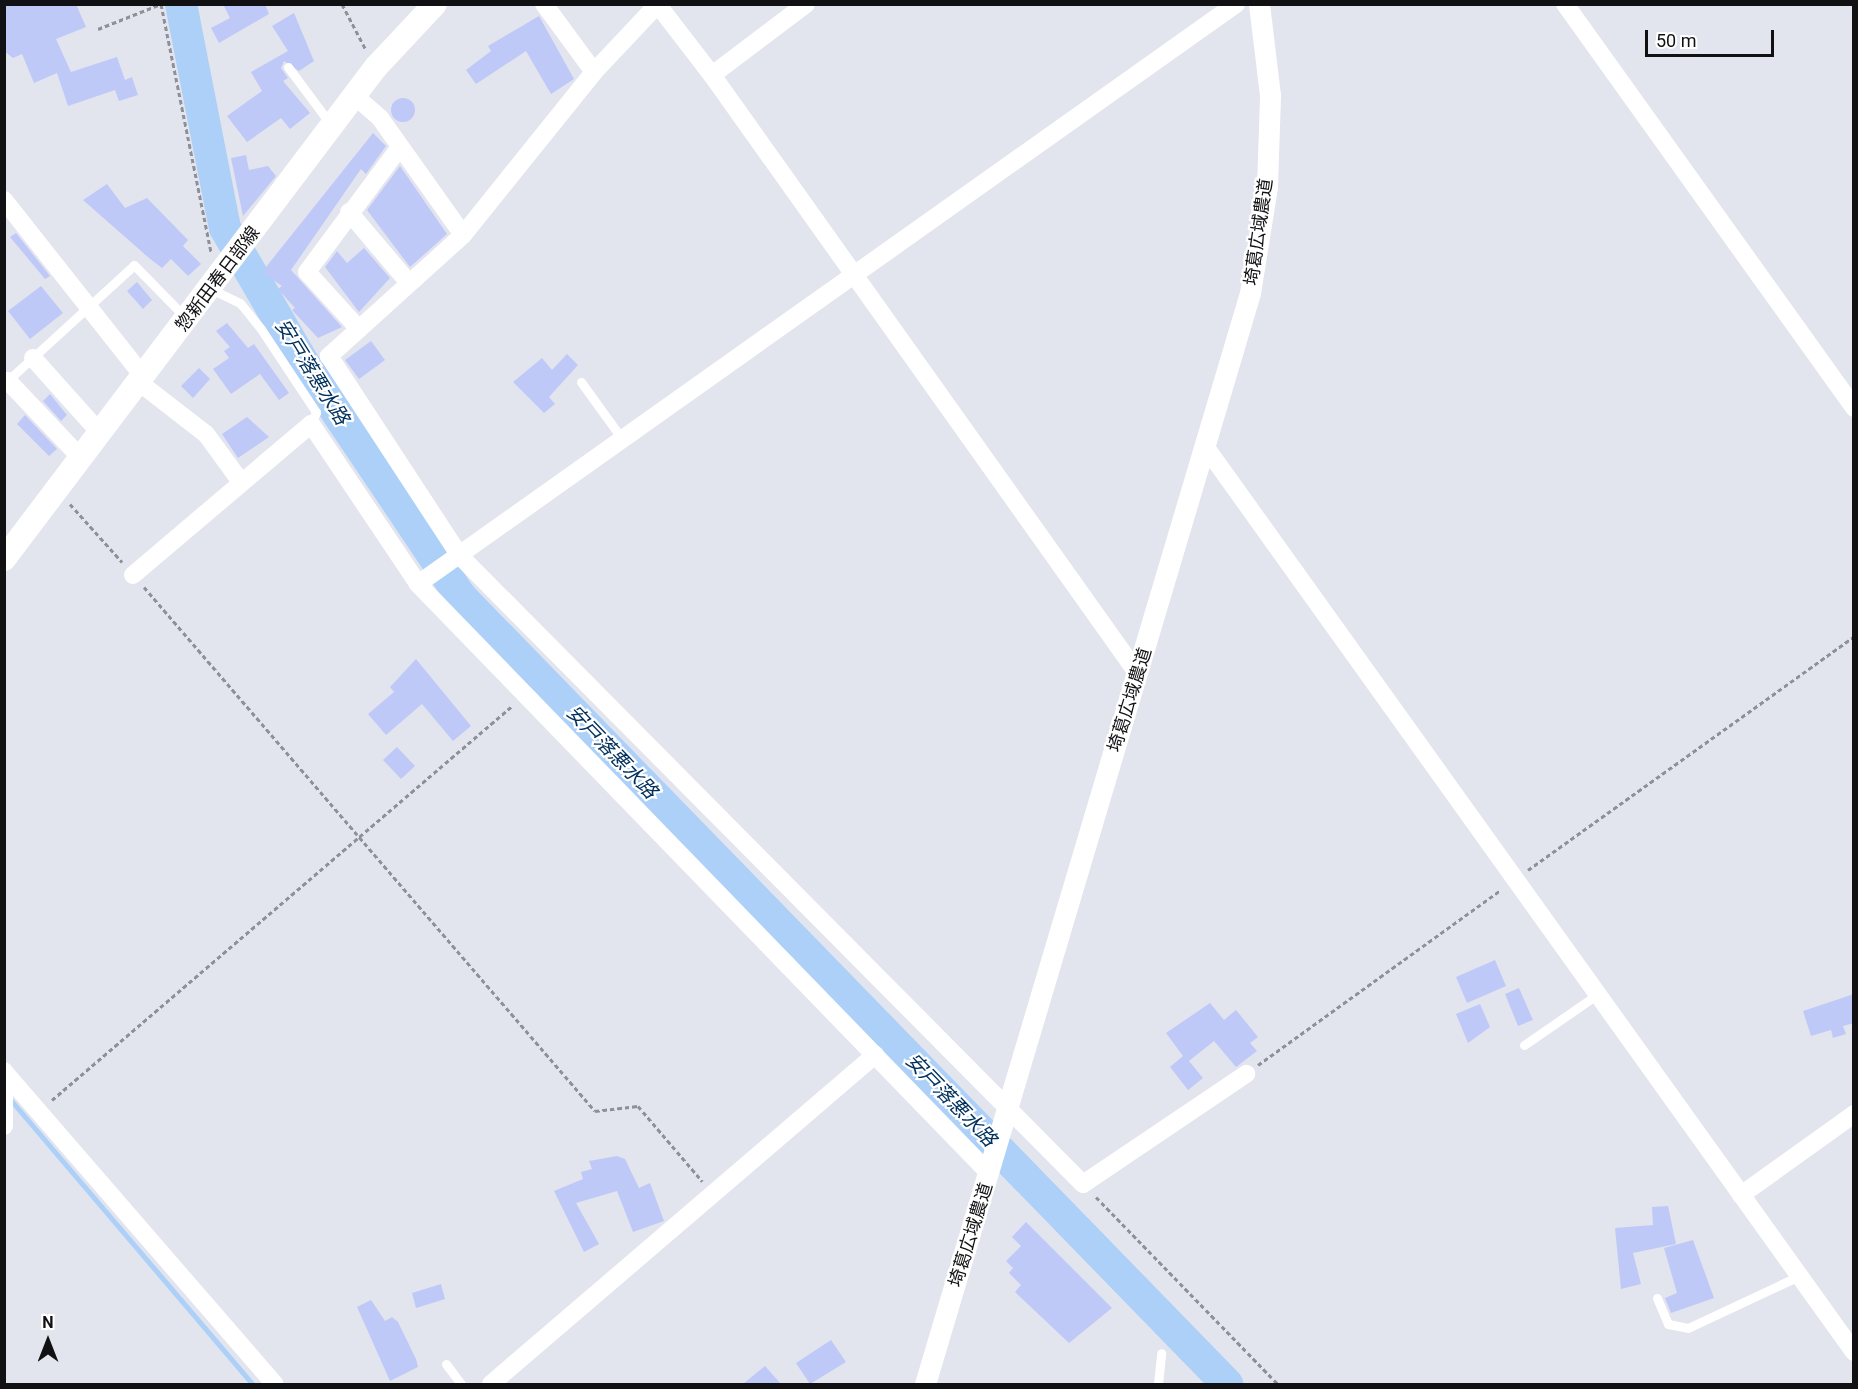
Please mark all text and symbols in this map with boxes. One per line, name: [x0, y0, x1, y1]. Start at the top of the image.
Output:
scale bar: [1648, 18, 1777, 56]
text: 50 m: [1656, 30, 1696, 51]
street label: 埼葛広域農道: [1241, 177, 1277, 287]
street label: 惣新田春日部線: [171, 222, 265, 336]
water label: 安戸落悪水路: [270, 315, 354, 429]
street label: 埼葛広域農道: [1104, 645, 1156, 755]
water label: 安戸落悪水路: [562, 701, 662, 803]
water label: 安戸落悪水路: [901, 1049, 1001, 1151]
street label: 埼葛広域農道: [945, 1180, 997, 1290]
north arrow: [18, 1311, 78, 1371]
text: N: [42, 1313, 54, 1332]

